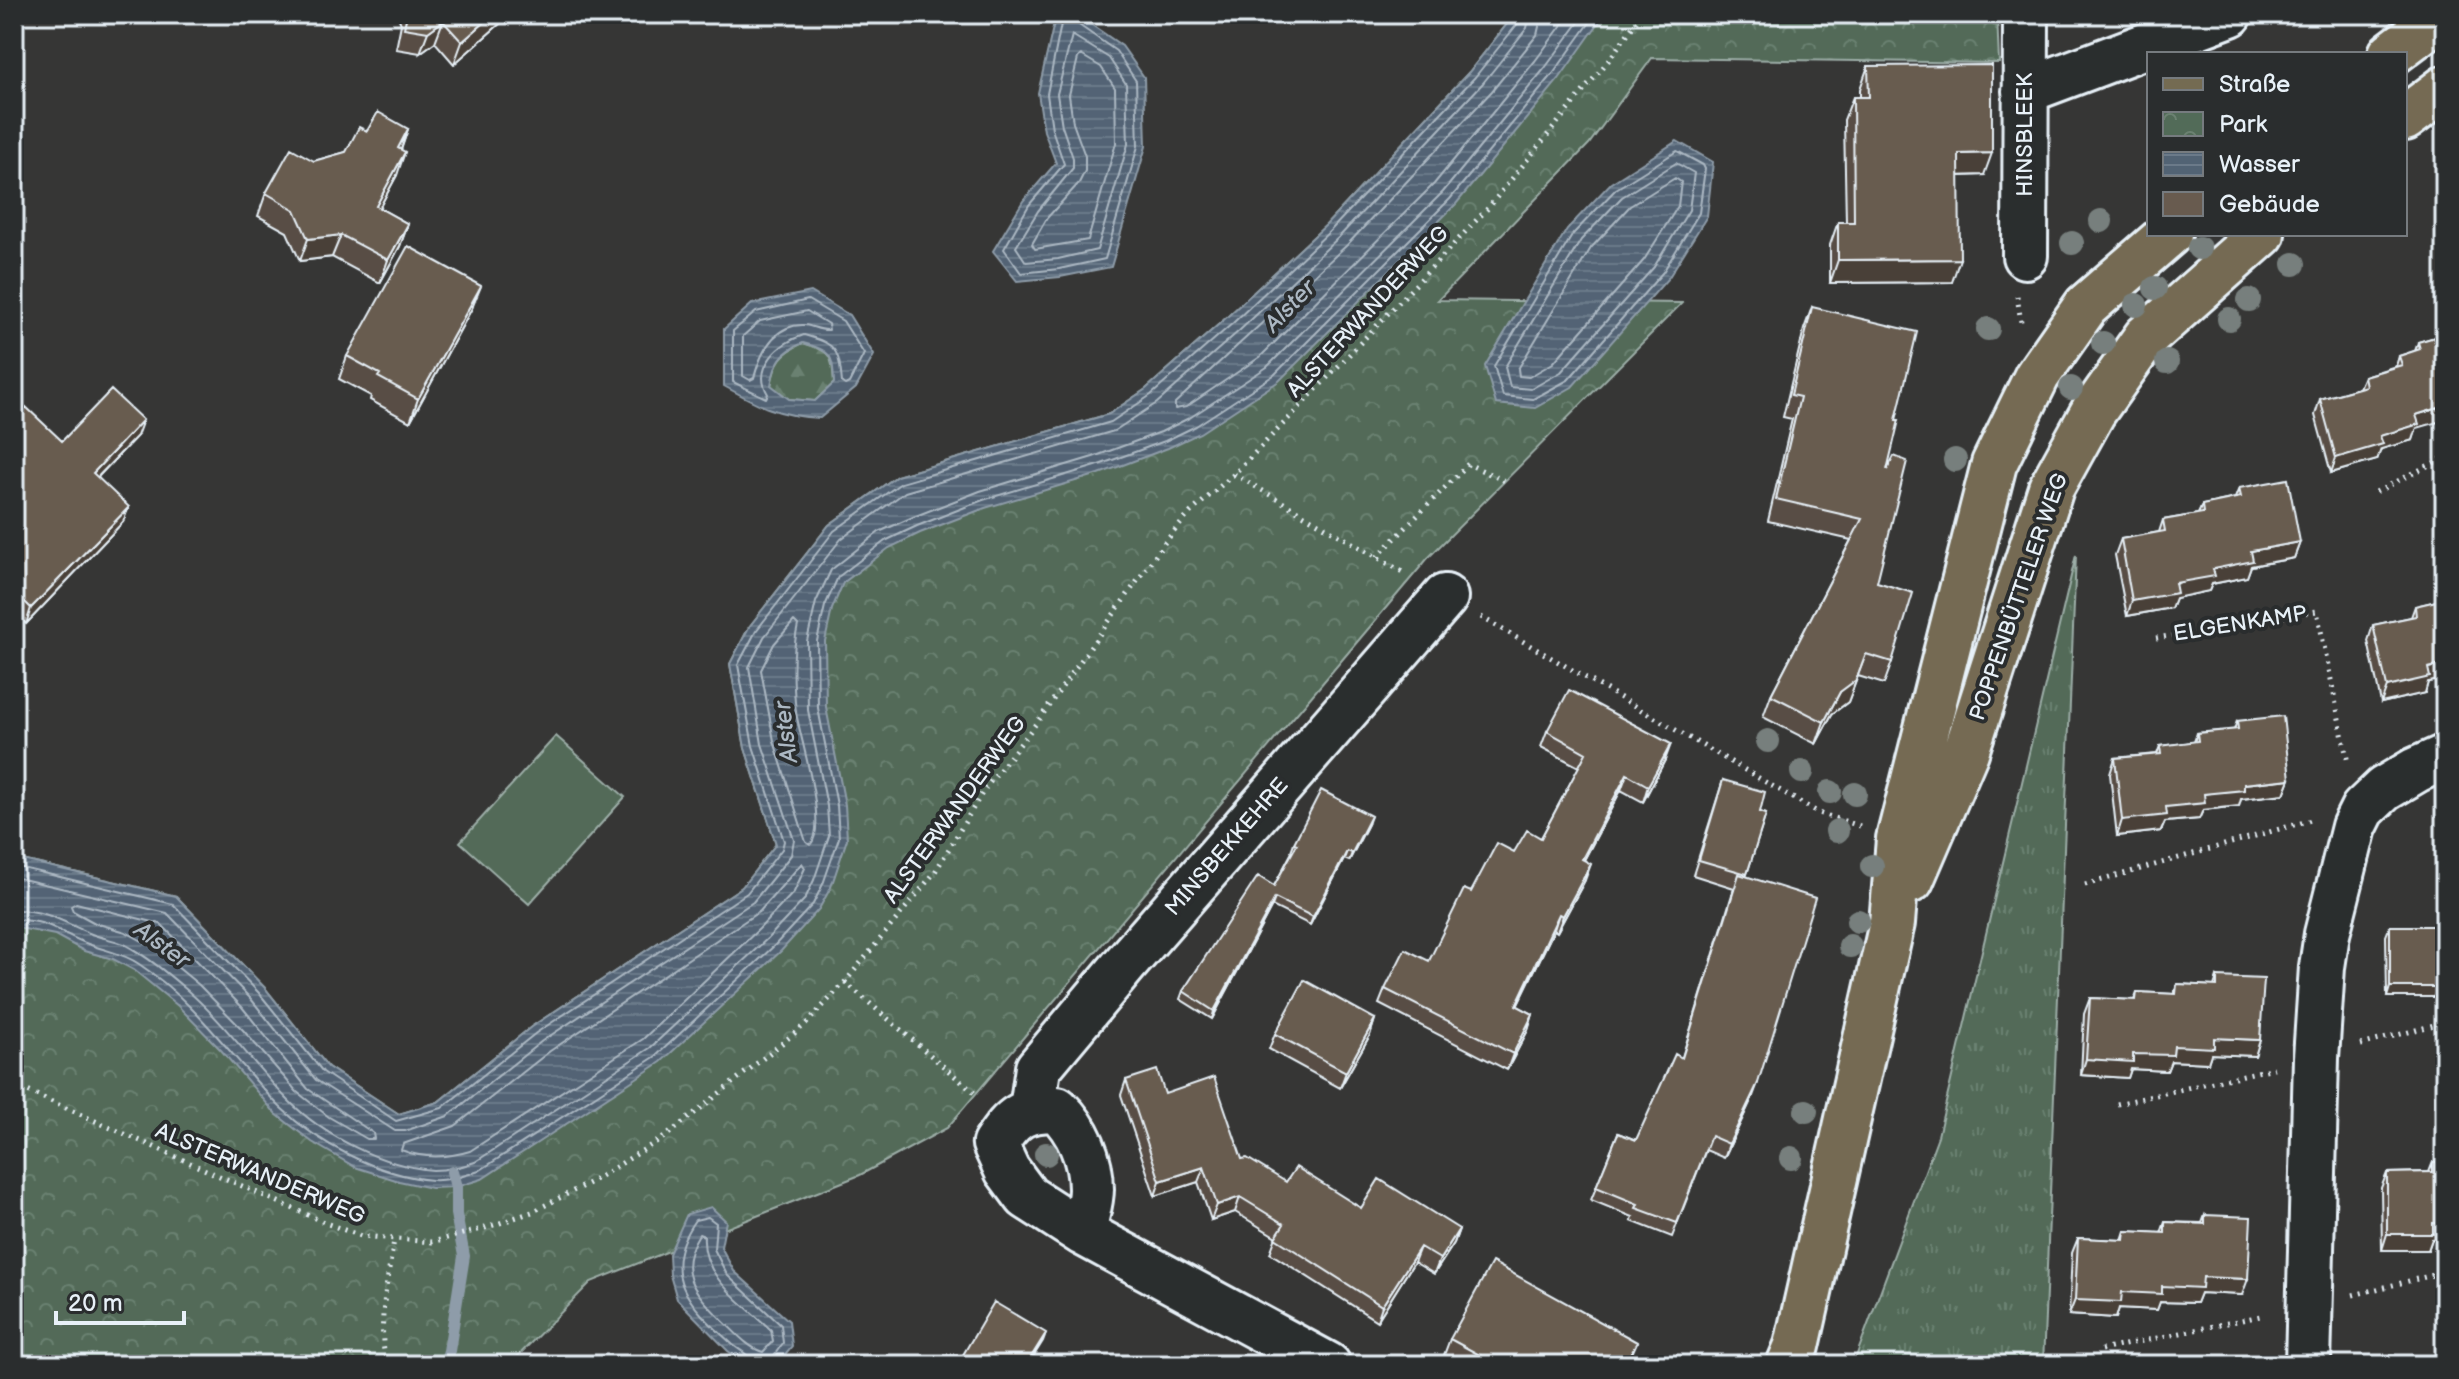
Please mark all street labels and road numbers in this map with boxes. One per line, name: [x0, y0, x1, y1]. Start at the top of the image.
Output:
street label: HINSBLEEK: [2012, 72, 2039, 197]
street label: ALSTERWANDERWEG: [1281, 221, 1455, 403]
street label: POPPENBÜTTELER WEG: [1963, 470, 2074, 724]
street label: ELGENKAMP: [2171, 600, 2309, 648]
street label: ALSTERWANDERWEG: [878, 711, 1032, 909]
street label: MINSBEKKEHRE: [1160, 772, 1294, 922]
street label: ALSTERWANDERWEG: [151, 1118, 369, 1230]

